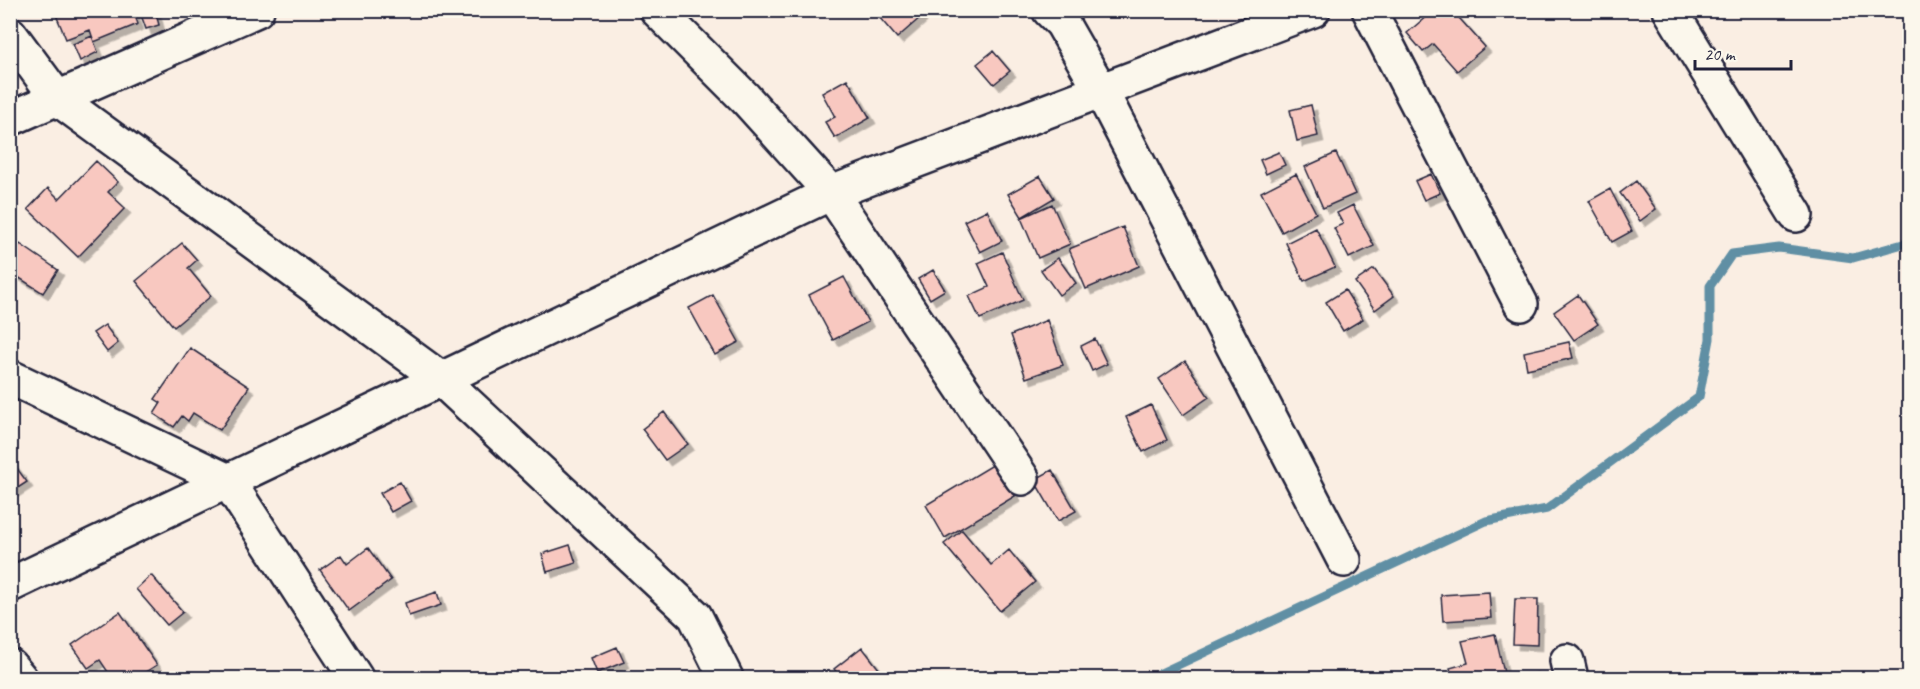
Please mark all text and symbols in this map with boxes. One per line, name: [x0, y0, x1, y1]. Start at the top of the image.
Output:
scale bar: [1695, 33, 1791, 71]
text: 20 m: [1704, 43, 1737, 65]

